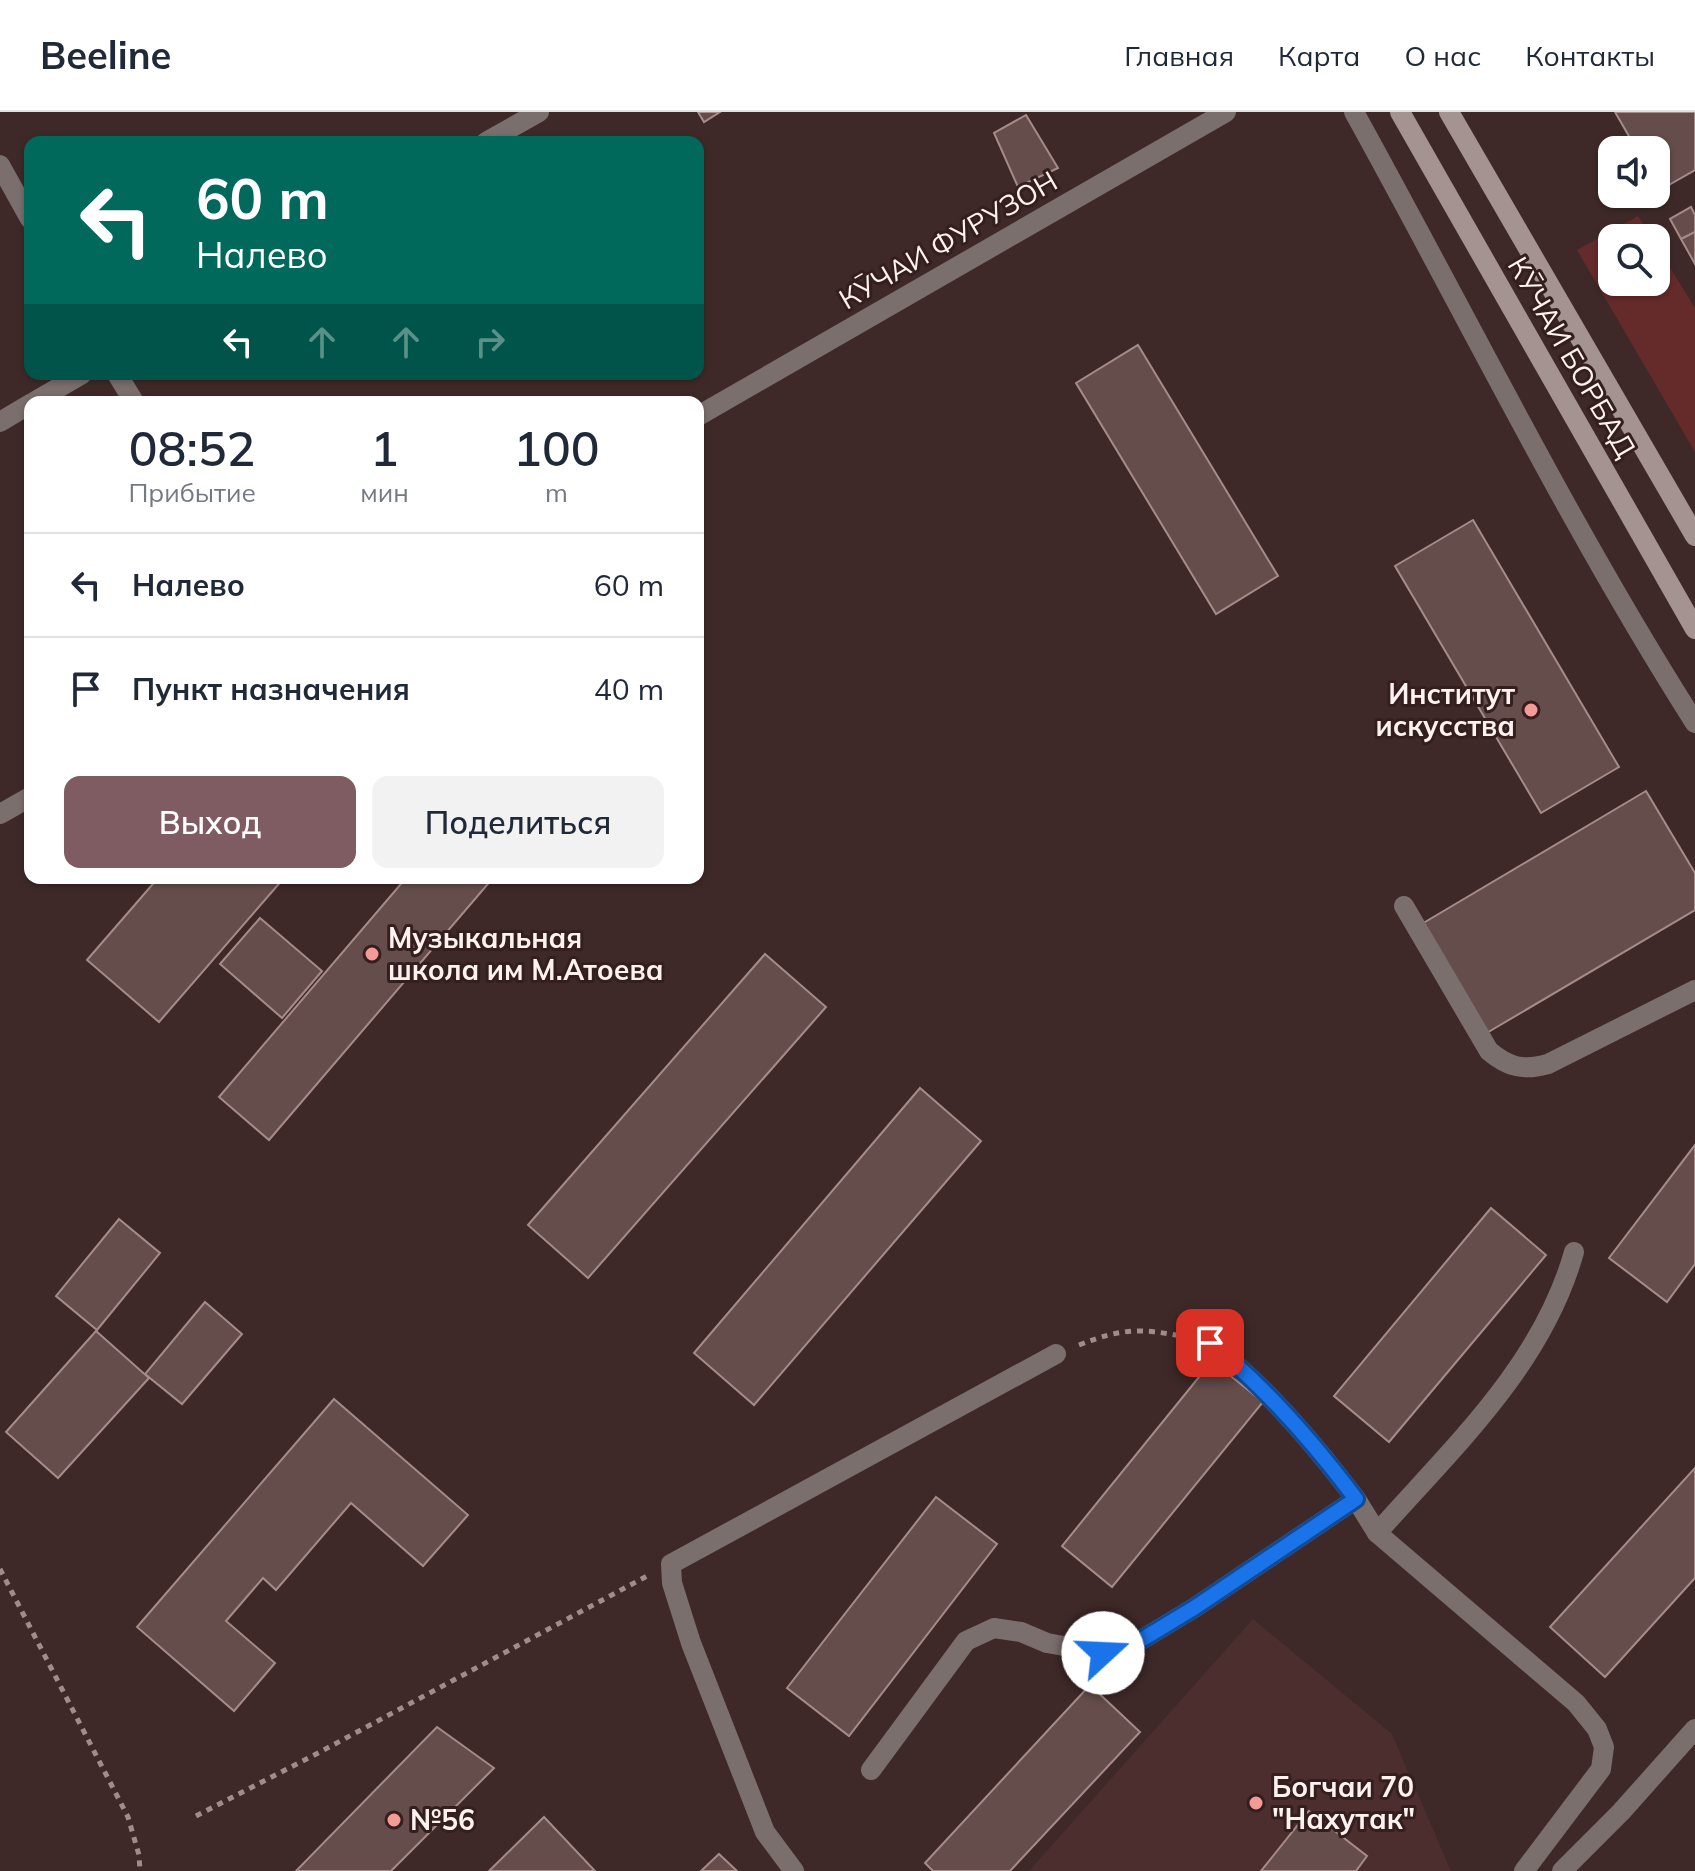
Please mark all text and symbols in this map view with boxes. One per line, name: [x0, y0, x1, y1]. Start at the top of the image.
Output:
text: Beeline: [40, 31, 171, 79]
text: Главная: [1124, 38, 1234, 73]
text: Карта: [1278, 38, 1360, 73]
text: О нас: [1404, 38, 1481, 73]
text: Контакты: [1525, 38, 1655, 73]
map controls: [1598, 136, 1670, 296]
button: sound: [1598, 136, 1670, 208]
text: 60 m: [196, 163, 329, 233]
street label: КӮЧАИ ФУРУЗОН: [832, 163, 1063, 316]
icon: left: [64, 168, 168, 272]
button: search: [1598, 224, 1670, 296]
text: Налево: [196, 232, 328, 277]
street label: КӮЧАИ БОРБАД: [1501, 250, 1644, 463]
icon: left: [216, 320, 260, 364]
icon: ahead: [300, 320, 344, 364]
icon: ahead: [384, 320, 428, 364]
icon: right: [468, 320, 512, 364]
text: 08:52: [129, 418, 255, 478]
text: 1: [370, 418, 399, 478]
text: 100: [513, 418, 600, 478]
text: Прибытие: [128, 476, 256, 509]
text: мин: [360, 476, 409, 509]
text: m: [545, 476, 568, 509]
icon: left: [64, 563, 108, 607]
text: Налево: [132, 566, 245, 604]
text: 60 m: [594, 566, 664, 604]
icon: arrive: [64, 667, 108, 711]
text: Пункт назначения: [132, 670, 410, 708]
text: 40 m: [594, 670, 664, 708]
place label: Институт искусства: [1375, 676, 1515, 743]
marker: Институт искусства: [1522, 701, 1540, 719]
button: Выход: [64, 776, 356, 868]
button: Поделиться: [372, 776, 664, 868]
place label: Музыкальная школа им М.Атоева: [388, 920, 663, 987]
marker: Музыкальная школа им М.Атоева: [363, 945, 381, 963]
pin: [1176, 1309, 1244, 1377]
icon: arrive: [1188, 1321, 1232, 1365]
position arrow: [1061, 1611, 1145, 1695]
place label: Богчаи 70 "Нахутак": [1272, 1769, 1415, 1836]
marker: Богчаи 70 "Нахутак": [1247, 1794, 1265, 1812]
place label: №56: [410, 1802, 475, 1837]
marker: №56: [385, 1811, 403, 1829]

